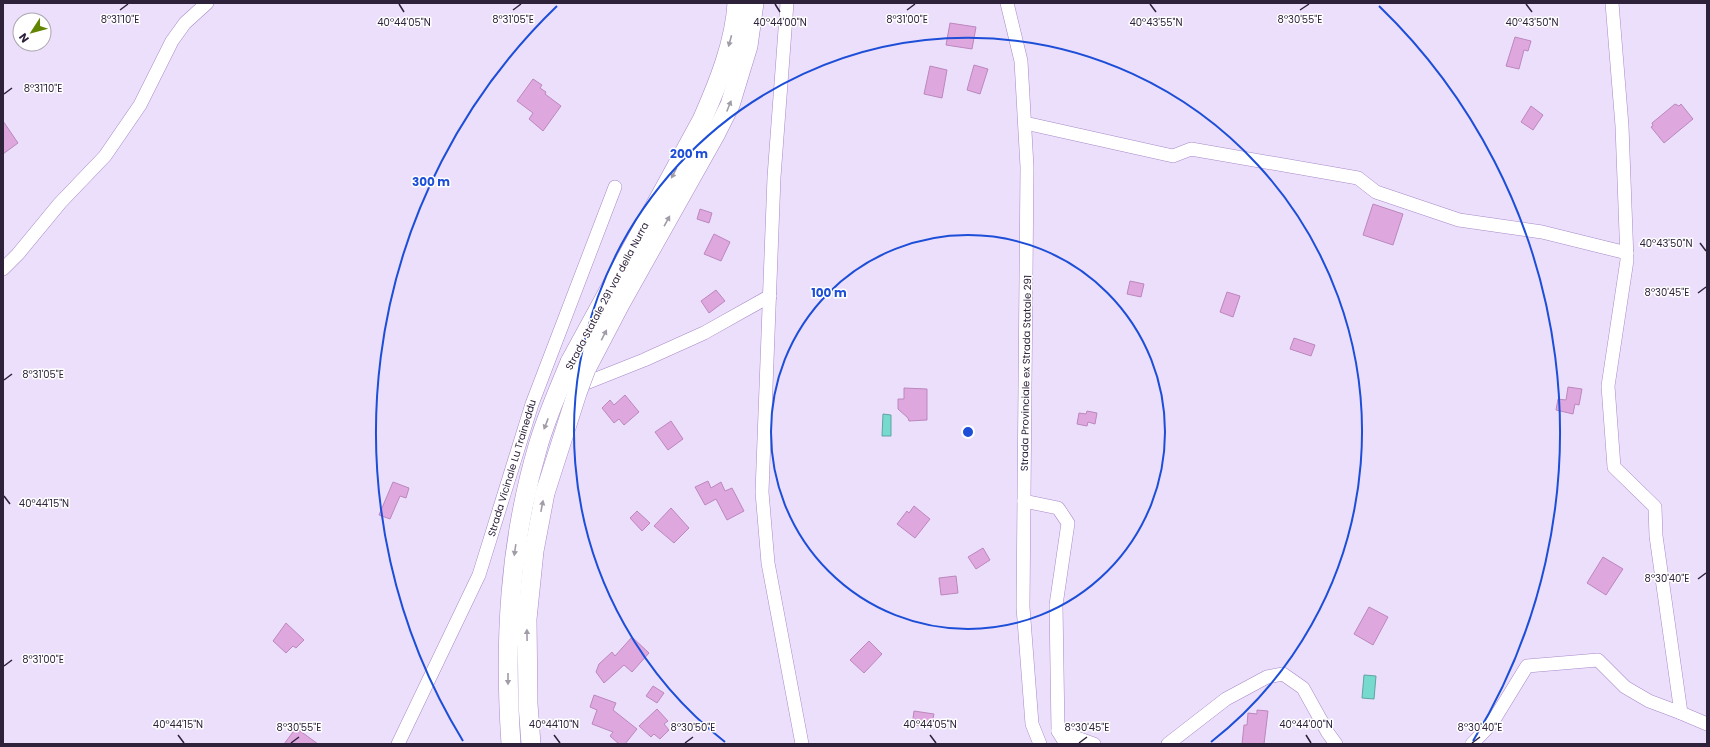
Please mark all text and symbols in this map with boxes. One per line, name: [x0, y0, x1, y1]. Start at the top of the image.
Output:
north arrow: [12, 12, 52, 52]
text: 8°31'10"E: [101, 12, 139, 27]
text: 8°31'05"E: [492, 12, 534, 27]
text: 8°31'00"E: [886, 12, 928, 27]
text: 8°30'55"E: [1278, 12, 1322, 27]
text: 40°44'05"N: [377, 15, 431, 30]
text: 40°44'00"N: [753, 15, 807, 30]
text: 40°43'55"N: [1130, 15, 1182, 30]
text: 40°43'50"N: [1506, 15, 1558, 30]
text: N: [15, 30, 33, 46]
one-way arrow: [727, 35, 733, 47]
text: 8°31'10"E: [24, 81, 62, 96]
one-way arrow: [726, 100, 732, 112]
text: 200 m: [670, 145, 708, 162]
one-way arrow: [671, 167, 677, 179]
text: 300 m: [412, 173, 450, 190]
one-way arrow: [664, 215, 671, 227]
street label: Strada Statale 291 var della Nurra: [561, 219, 653, 373]
text: 40°43'50"N: [1640, 236, 1692, 251]
street label: Strada Provinciale ex Strada Statale 291: [1017, 275, 1035, 471]
text: 100 m: [811, 284, 847, 301]
text: 8°30'45"E: [1645, 285, 1689, 300]
one-way arrow: [601, 329, 607, 340]
text: 8°31'05"E: [22, 367, 64, 382]
street label: Strada Vicinale Lu Traineddu: [484, 398, 540, 538]
one-way arrow: [543, 418, 549, 430]
centre of rings: [961, 425, 975, 439]
text: 40°44'15"N: [19, 496, 69, 511]
one-way arrow: [540, 500, 546, 512]
one-way arrow: [512, 544, 519, 556]
text: 8°30'40"E: [1645, 571, 1689, 586]
one-way arrow: [524, 629, 531, 641]
text: 8°31'00"E: [22, 652, 64, 667]
one-way arrow: [505, 673, 511, 686]
text: 40°44'15"N: [153, 717, 203, 732]
text: 40°44'10"N: [529, 717, 579, 732]
text: 40°44'05"N: [903, 717, 957, 732]
text: 40°44'00"N: [1279, 717, 1333, 732]
text: 8°30'55"E: [277, 720, 321, 735]
text: 8°30'50"E: [671, 720, 715, 735]
text: 8°30'45"E: [1065, 720, 1109, 735]
text: 8°30'40"E: [1458, 720, 1502, 735]

